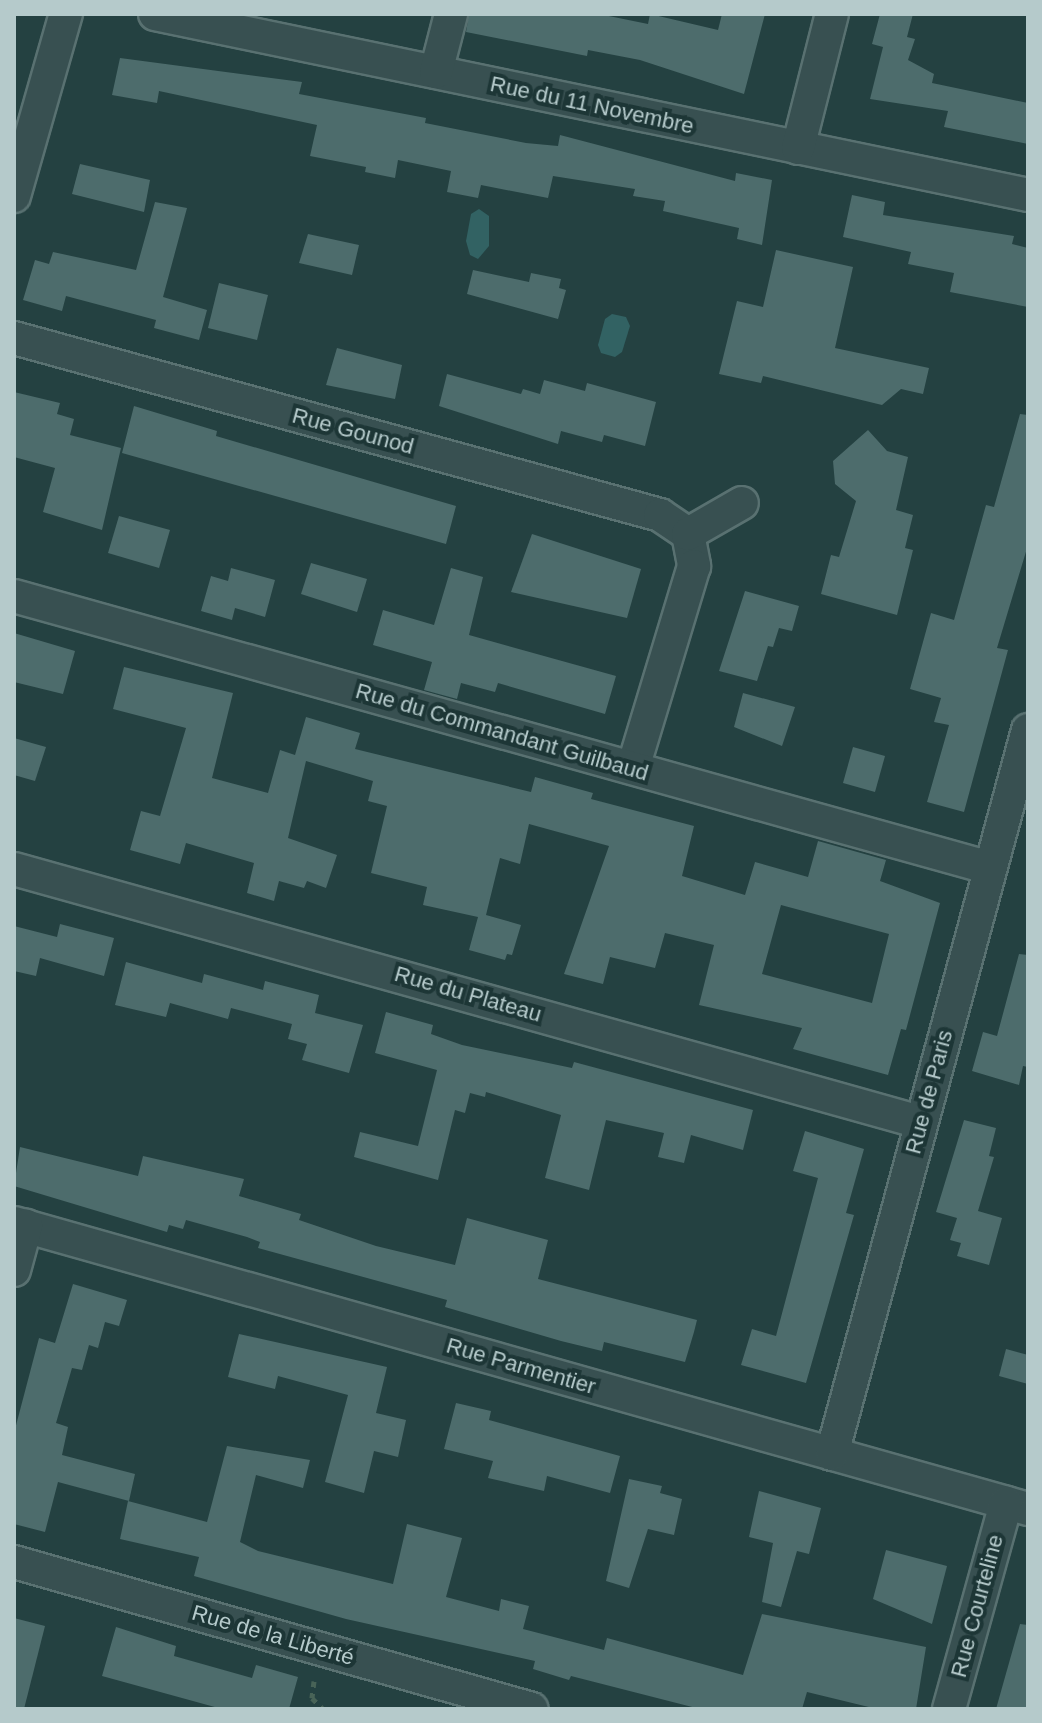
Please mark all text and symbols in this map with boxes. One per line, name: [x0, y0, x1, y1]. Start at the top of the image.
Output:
street label: Rue du 11 Novembre: [488, 71, 696, 139]
street label: Rue Gounod: [289, 402, 417, 460]
street label: Rue du Commandant Guilbaud: [353, 678, 651, 786]
street label: Rue du Plateau: [391, 960, 545, 1028]
street label: Rue de Paris: [900, 1027, 958, 1157]
street label: Rue Parmentier: [443, 1332, 599, 1400]
street label: Rue Courteline: [945, 1532, 1009, 1680]
street label: Rue de la Liberté: [189, 1599, 357, 1671]

